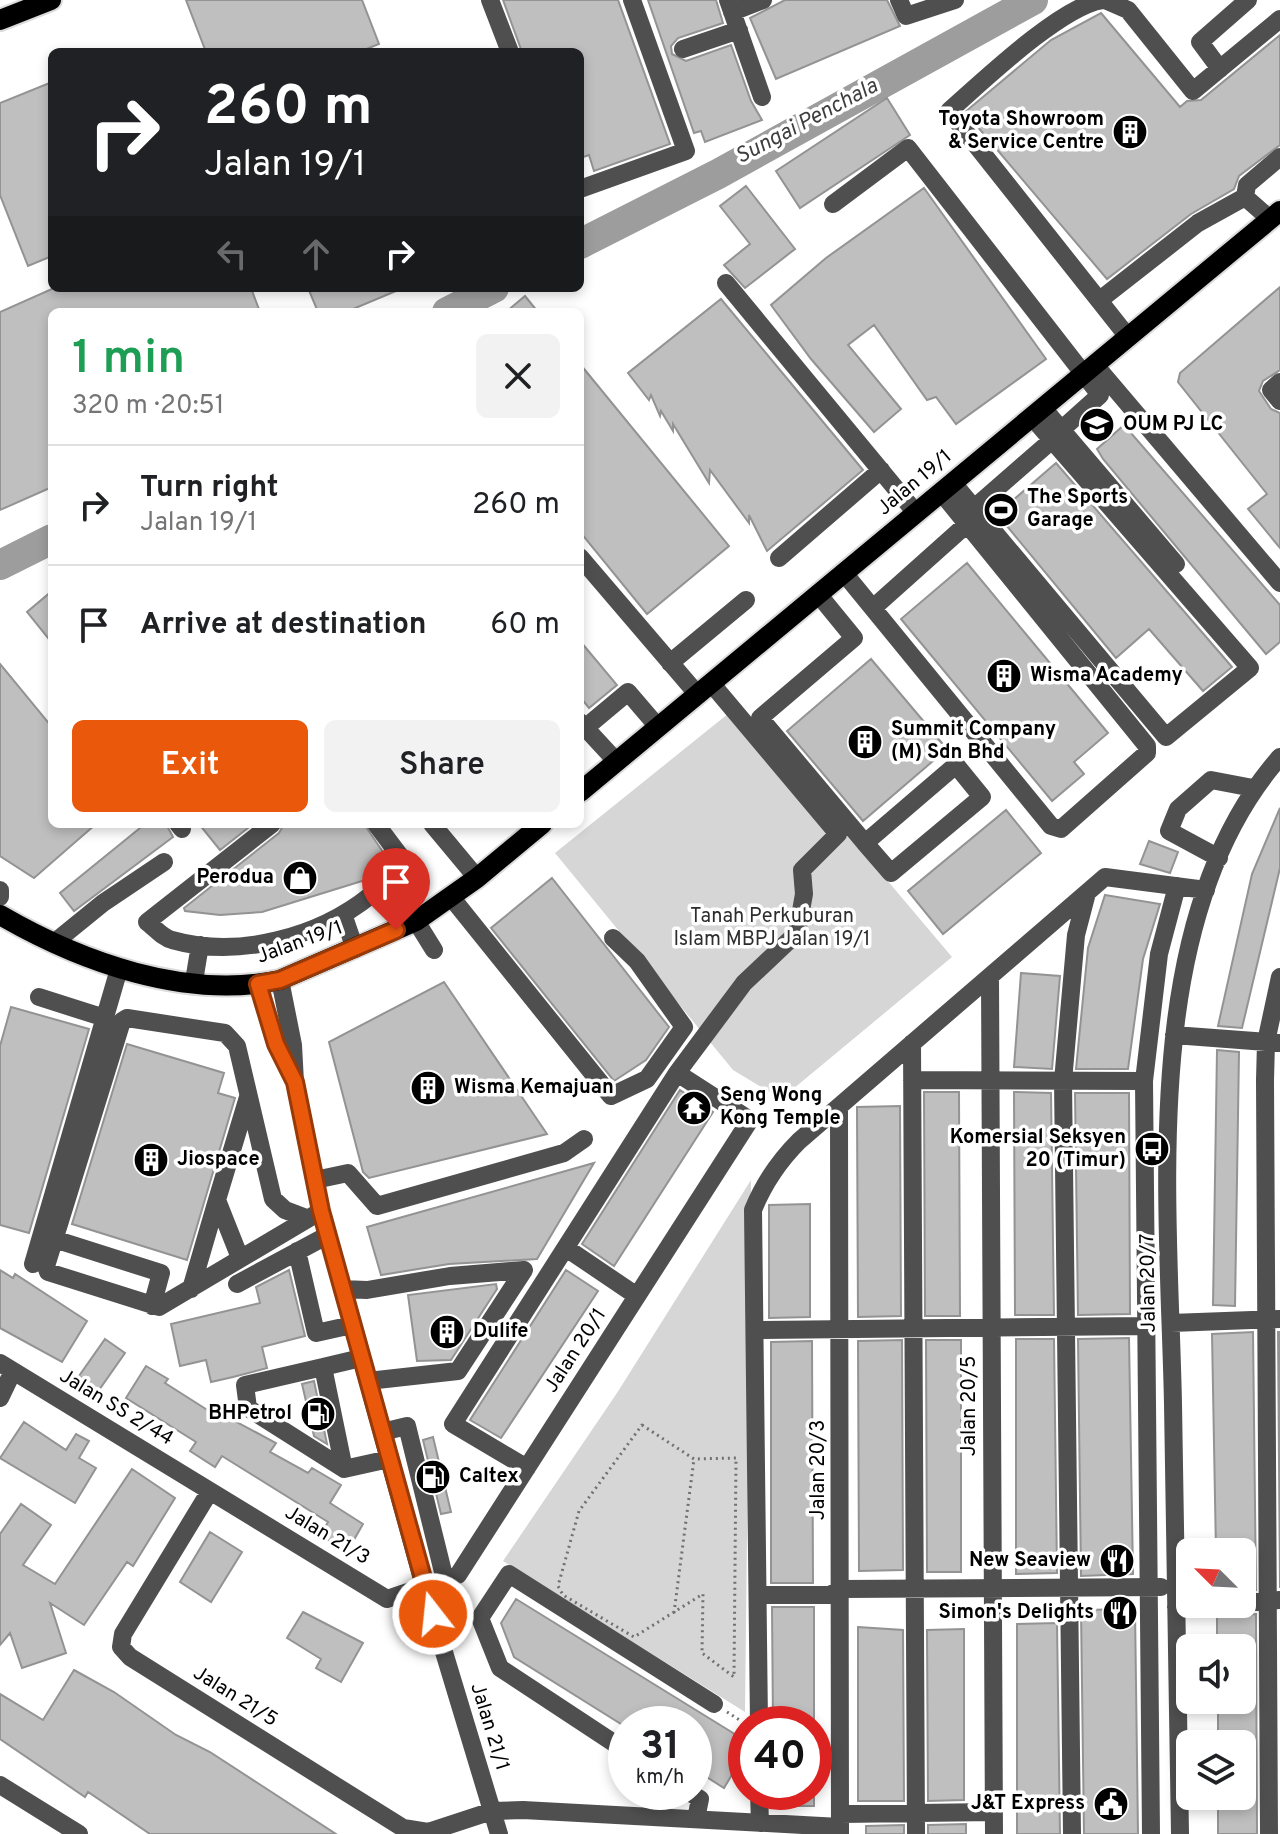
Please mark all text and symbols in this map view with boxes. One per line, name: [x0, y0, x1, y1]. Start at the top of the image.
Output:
water label: Sungai Penchala: [731, 73, 883, 171]
text: 260 m: [204, 74, 373, 144]
icon: right: [72, 80, 176, 184]
place label: Toyota Showroom & Service Centre: [938, 107, 1104, 156]
building icon: Toyota Showroom & Service Centre: [1111, 113, 1149, 151]
text: Jalan 19/1: [204, 143, 366, 189]
icon: left: [210, 232, 254, 276]
icon: ahead: [294, 232, 338, 276]
icon: right: [378, 232, 422, 276]
text: 1 min: [72, 330, 185, 390]
button: close: [476, 334, 560, 418]
text: 320 m · 20:51: [72, 390, 224, 423]
school or university icon: OUM PJ LC: [1078, 406, 1116, 444]
place label: OUM PJ LC: [1123, 412, 1223, 438]
street label: Jalan 19/1: [872, 444, 958, 522]
text: Turn right: [140, 470, 278, 507]
icon: right: [72, 483, 116, 527]
place label: The Sports Garage: [1027, 485, 1128, 534]
text: 260 m: [472, 487, 560, 524]
sports icon: The Sports Garage: [982, 491, 1020, 529]
text: Jalan 19/1: [140, 507, 257, 540]
icon: arrive: [72, 603, 116, 647]
text: Arrive at destination: [140, 607, 426, 644]
text: 60 m: [490, 607, 560, 644]
building icon: Wisma Academy: [985, 657, 1023, 695]
place label: Wisma Academy: [1030, 663, 1183, 689]
place label: Summit Company (M) Sdn Bhd: [891, 717, 1056, 766]
button: Exit: [72, 720, 308, 812]
button: Share: [324, 720, 560, 812]
building icon: Summit Company (M) Sdn Bhd: [846, 723, 884, 761]
pin: [362, 848, 430, 930]
shop icon: Perodua: [281, 859, 319, 897]
icon: arrive: [374, 860, 418, 904]
place label: Perodua: [196, 865, 274, 891]
park label: Tanah Perkuburan Islam MBPJ Jalan 19/1: [673, 904, 871, 953]
street label: Jalan 19/1: [253, 915, 347, 971]
building icon: Wisma Kemajuan: [409, 1069, 447, 1107]
place label: Wisma Kemajuan: [454, 1075, 614, 1101]
place label: Seng Wong Kong Temple: [720, 1083, 841, 1132]
temple icon: Seng Wong Kong Temple: [675, 1089, 713, 1127]
place label: Komersial Seksyen 20 (Timur): [950, 1125, 1126, 1174]
bus stop icon: Komersial Seksyen 20 (Timur): [1133, 1130, 1171, 1168]
building icon: Jiospace: [132, 1141, 170, 1179]
place label: Jiospace: [177, 1147, 260, 1173]
street label: Jalan 20/7: [1135, 1233, 1163, 1333]
street label: Jalan 20/1: [539, 1304, 613, 1398]
building icon: Dulife: [428, 1313, 466, 1351]
place label: Dulife: [473, 1319, 528, 1345]
street label: Jalan 20/5: [957, 1356, 983, 1456]
street label: Jalan SS 2/44: [54, 1364, 178, 1452]
fuel station icon: BHPetrol: [299, 1395, 337, 1433]
place label: BHPetrol: [208, 1401, 292, 1427]
street label: Jalan 20/3: [806, 1420, 832, 1520]
fuel station icon: Caltex: [414, 1458, 452, 1496]
place label: Caltex: [459, 1464, 519, 1490]
street label: Jalan 21/3: [280, 1500, 374, 1572]
north arrow: [1176, 1538, 1256, 1618]
map controls: [1176, 1538, 1256, 1810]
restaurant icon: New Seaview: [1098, 1542, 1136, 1580]
place label: New Seaview: [969, 1548, 1091, 1574]
position arrow: [391, 1572, 475, 1656]
restaurant icon: Simon's Delights: [1101, 1594, 1139, 1632]
place label: Simon's Delights: [939, 1600, 1094, 1626]
button: sound: [1176, 1634, 1256, 1714]
street label: Jalan 21/5: [188, 1661, 282, 1733]
street label: Jalan 21/1: [463, 1680, 515, 1774]
speed limit sign: 40: [728, 1706, 832, 1810]
text: 31: [640, 1723, 680, 1773]
button: layers: [1176, 1730, 1256, 1810]
text: km/h: [636, 1765, 684, 1791]
public building icon: J&T Express: [1092, 1785, 1130, 1823]
place label: J&T Express: [971, 1791, 1085, 1817]

